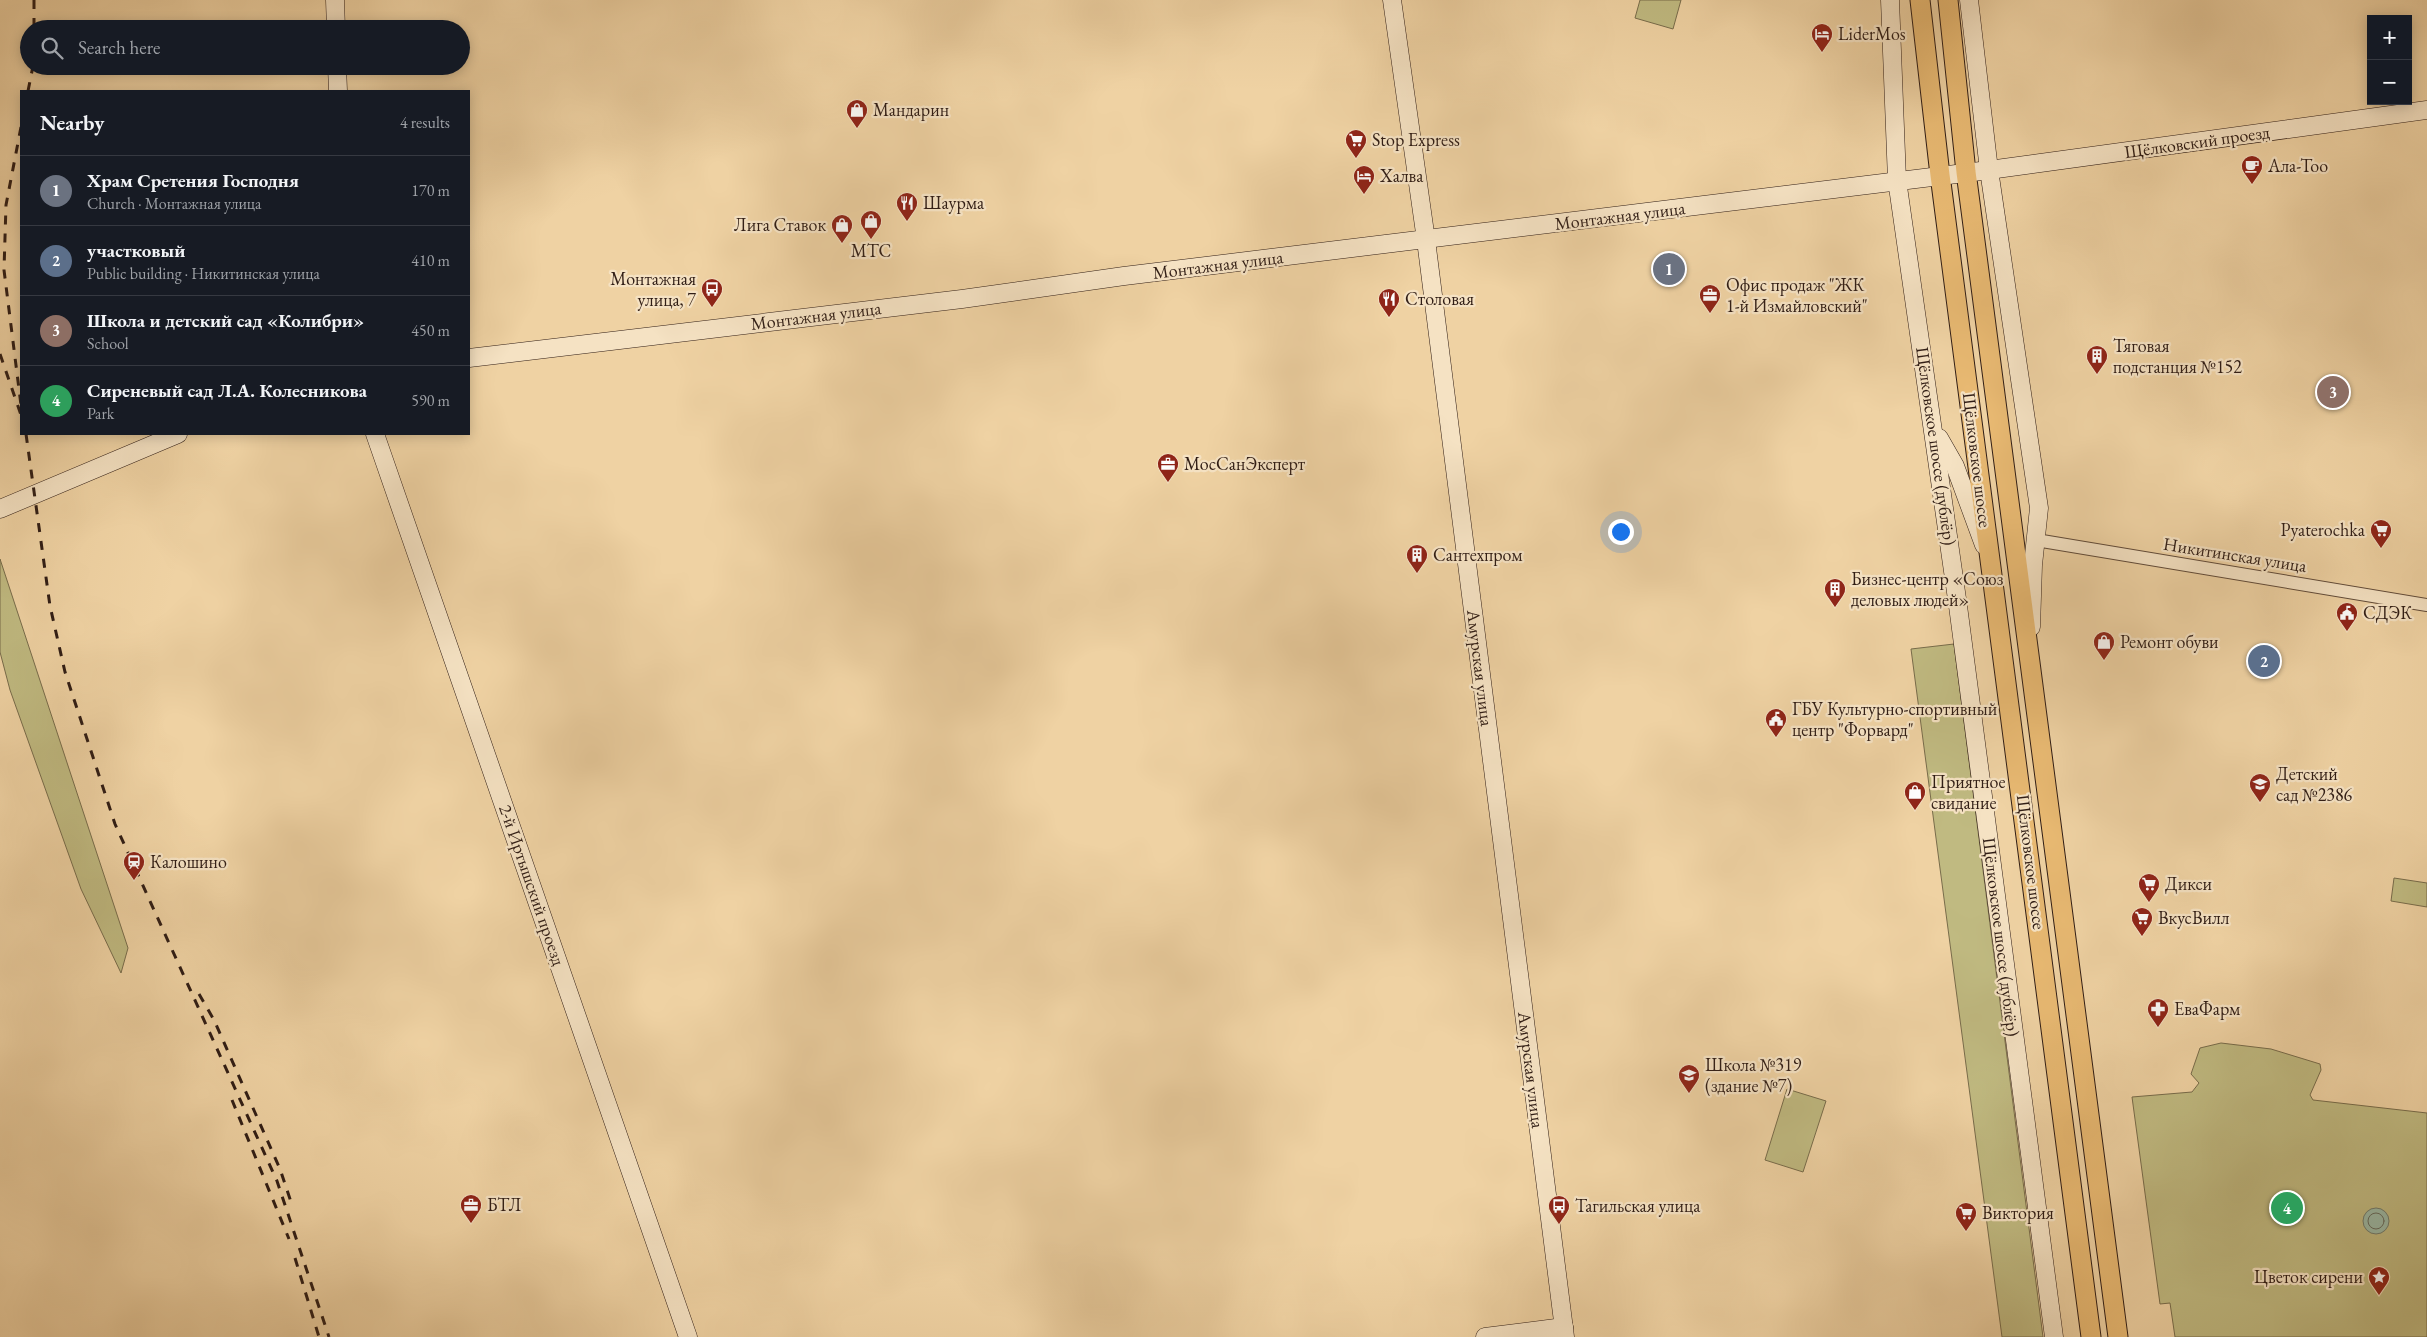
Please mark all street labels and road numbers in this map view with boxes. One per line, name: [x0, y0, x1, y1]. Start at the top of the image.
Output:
street label: Щёлковский проезд: [2123, 120, 2271, 163]
street label: Монтажная улица: [1553, 196, 1687, 235]
street label: Монтажная улица: [1151, 245, 1285, 284]
street label: Монтажная улица: [749, 296, 883, 335]
street label: Щёлковское шоссе (дублёр): [1911, 345, 1962, 547]
street label: Щёлковское шоссе: [1958, 391, 1997, 529]
street label: Никитинская улица: [2162, 532, 2309, 577]
street label: Амурская улица: [1462, 607, 1499, 728]
street label: Щёлковское шоссе: [2012, 793, 2051, 931]
street label: 2-й Иртышский проезд: [494, 801, 571, 968]
street label: Щёлковское шоссе (дублёр): [1978, 836, 2025, 1038]
street label: Амурская улица: [1513, 1009, 1550, 1130]

